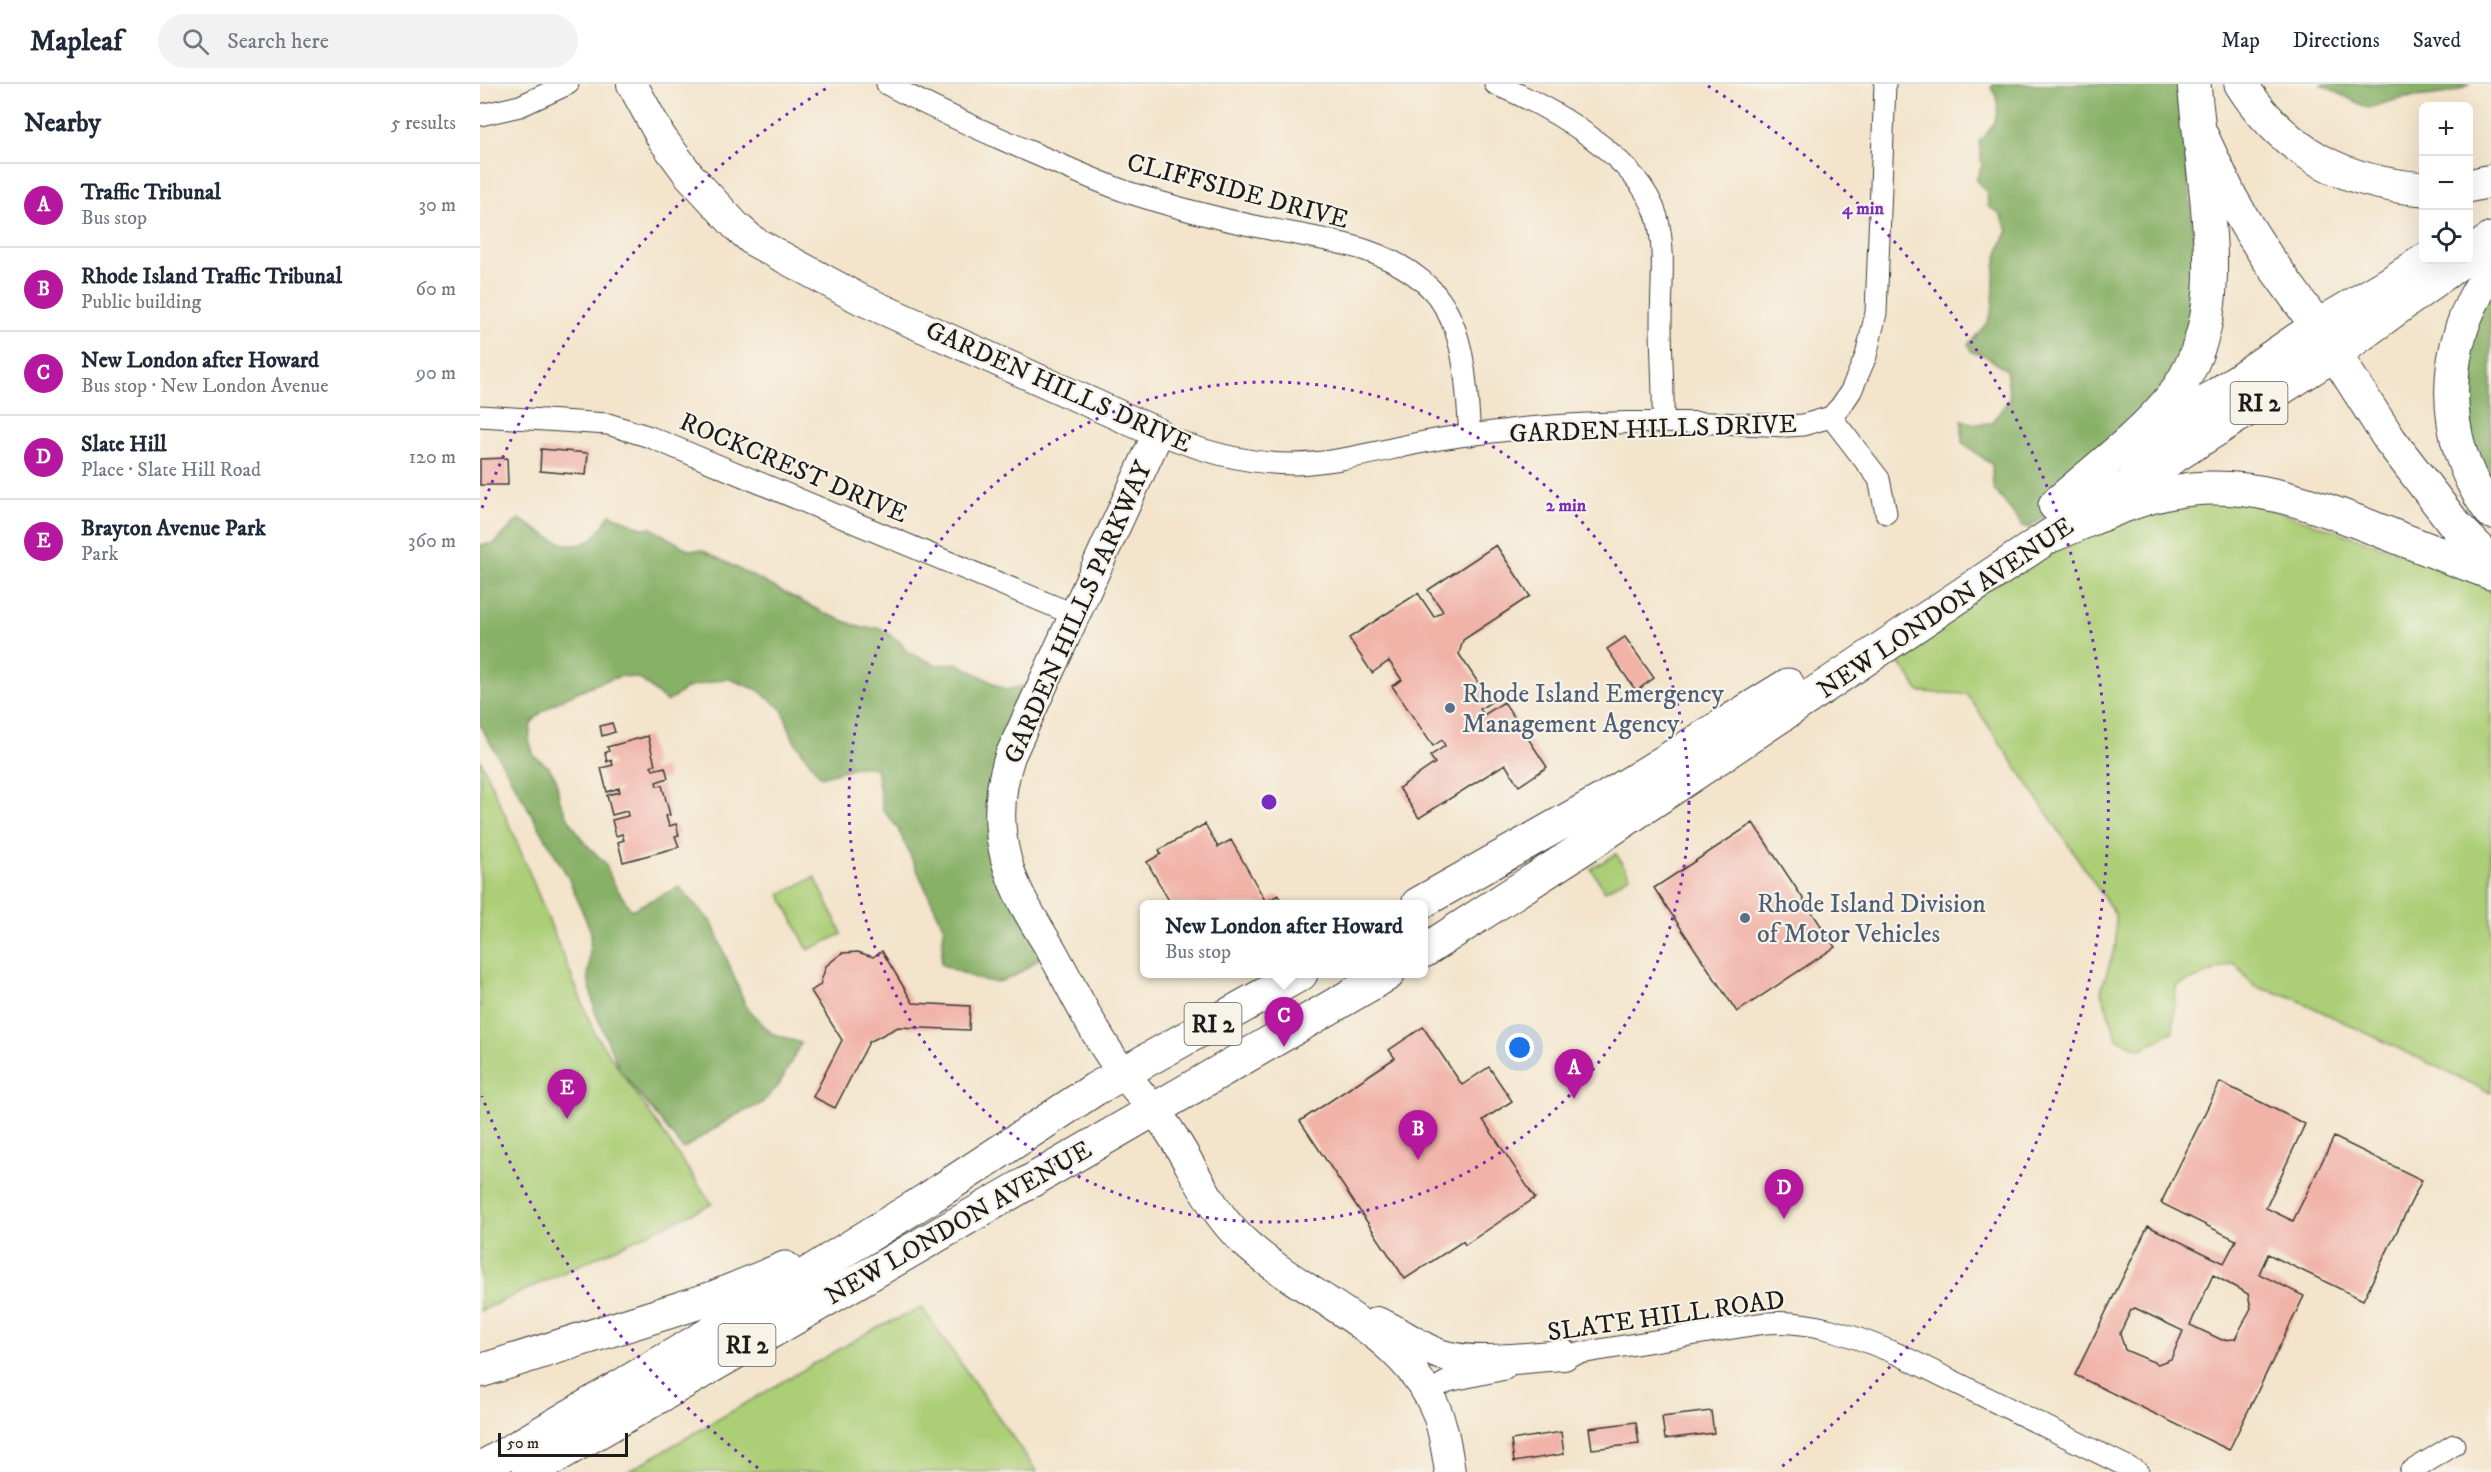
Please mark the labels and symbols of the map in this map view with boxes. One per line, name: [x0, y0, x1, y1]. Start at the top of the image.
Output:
street label: CLIFFSIDE DRIVE: [1123, 146, 1352, 237]
text: 4 min: [1841, 198, 1884, 220]
street label: GARDEN HILLS DRIVE: [920, 314, 1196, 461]
road number: RI 2: [2230, 382, 2288, 424]
street label: ROCKCREST DRIVE: [674, 405, 912, 531]
street label: GARDEN HILLS DRIVE: [1509, 408, 1797, 451]
street label: GARDEN HILLS PARKWAY: [997, 456, 1160, 769]
text: 2 min: [1546, 495, 1587, 517]
street label: NEW LONDON AVENUE: [1811, 510, 2080, 706]
place label: Rhode Island Emergency Management Agency: [1462, 678, 1725, 741]
marker: Rhode Island Emergency Management Agency: [1443, 701, 1457, 715]
centre of rings: [1259, 792, 1279, 812]
place label: Rhode Island Division of Motor Vehicles: [1757, 888, 1986, 951]
marker: Rhode Island Division of Motor Vehicles: [1738, 911, 1752, 925]
pin: C: [1264, 998, 1304, 1047]
road number: RI 2: [1184, 1003, 1242, 1045]
your location: [1505, 1033, 1534, 1062]
pin: A: [1554, 1050, 1594, 1099]
pin: E: [548, 1070, 586, 1119]
pin: B: [1398, 1110, 1438, 1160]
street label: NEW LONDON AVENUE: [820, 1133, 1098, 1313]
pin: D: [1764, 1170, 1804, 1219]
street label: SLATE HILL ROAD: [1545, 1284, 1787, 1349]
road number: RI 2: [718, 1324, 776, 1366]
scale bar: [498, 1430, 628, 1458]

